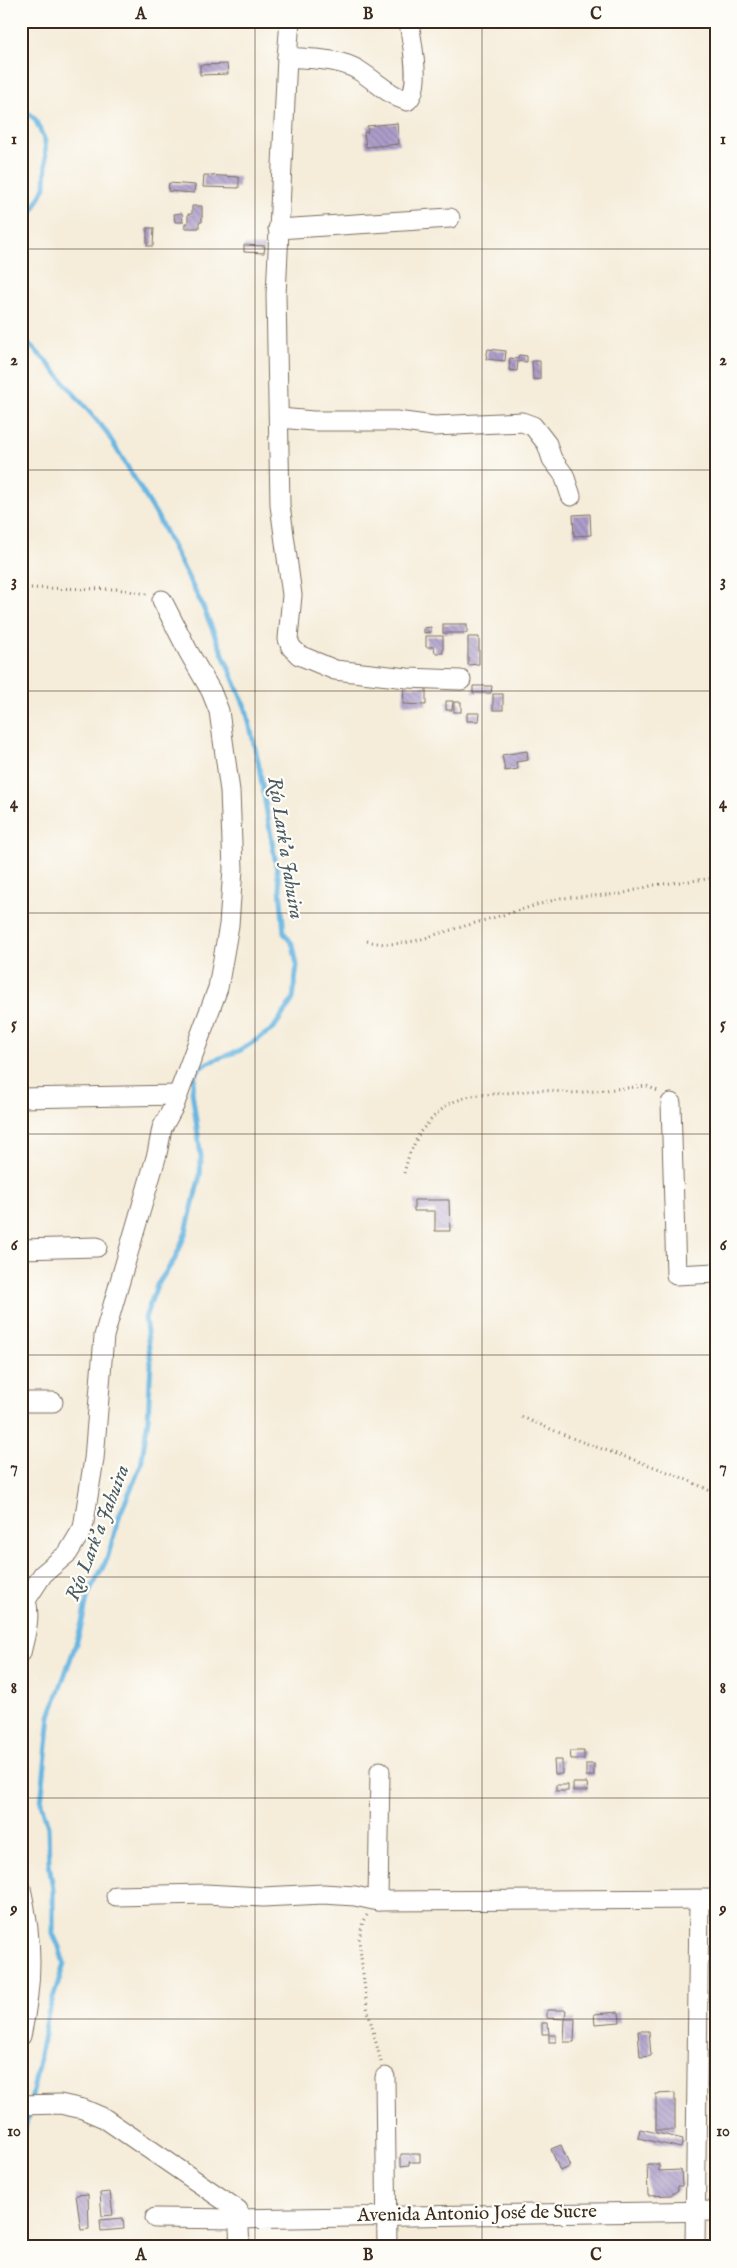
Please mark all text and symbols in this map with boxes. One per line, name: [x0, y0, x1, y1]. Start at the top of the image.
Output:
text: A: [135, 5, 148, 25]
text: B: [363, 5, 374, 25]
text: C: [590, 5, 602, 25]
text: 1: [11, 130, 17, 150]
text: 1: [720, 130, 726, 150]
text: 2: [10, 351, 18, 371]
text: 2: [719, 351, 727, 371]
text: 3: [11, 572, 17, 592]
text: 3: [720, 572, 726, 592]
water label: Río Lark’a Jahuira: [261, 775, 309, 921]
text: 4: [10, 794, 19, 814]
text: 4: [719, 794, 728, 814]
text: 5: [11, 1015, 17, 1035]
text: 5: [720, 1015, 726, 1035]
text: 6: [11, 1236, 19, 1256]
text: 6: [720, 1236, 728, 1256]
text: 7: [10, 1458, 18, 1478]
text: 7: [719, 1458, 727, 1478]
water label: Río Lark’a Jahuira: [61, 1461, 135, 1605]
text: 8: [11, 1679, 17, 1699]
text: 8: [720, 1679, 726, 1699]
text: 9: [10, 1900, 18, 1920]
text: 9: [719, 1900, 727, 1920]
text: 10: [7, 2122, 21, 2142]
text: 10: [716, 2122, 730, 2142]
street label: Avenida Antonio José de Sucre: [356, 2200, 597, 2228]
text: A: [135, 2246, 148, 2266]
text: B: [363, 2246, 374, 2266]
text: C: [590, 2246, 602, 2266]

